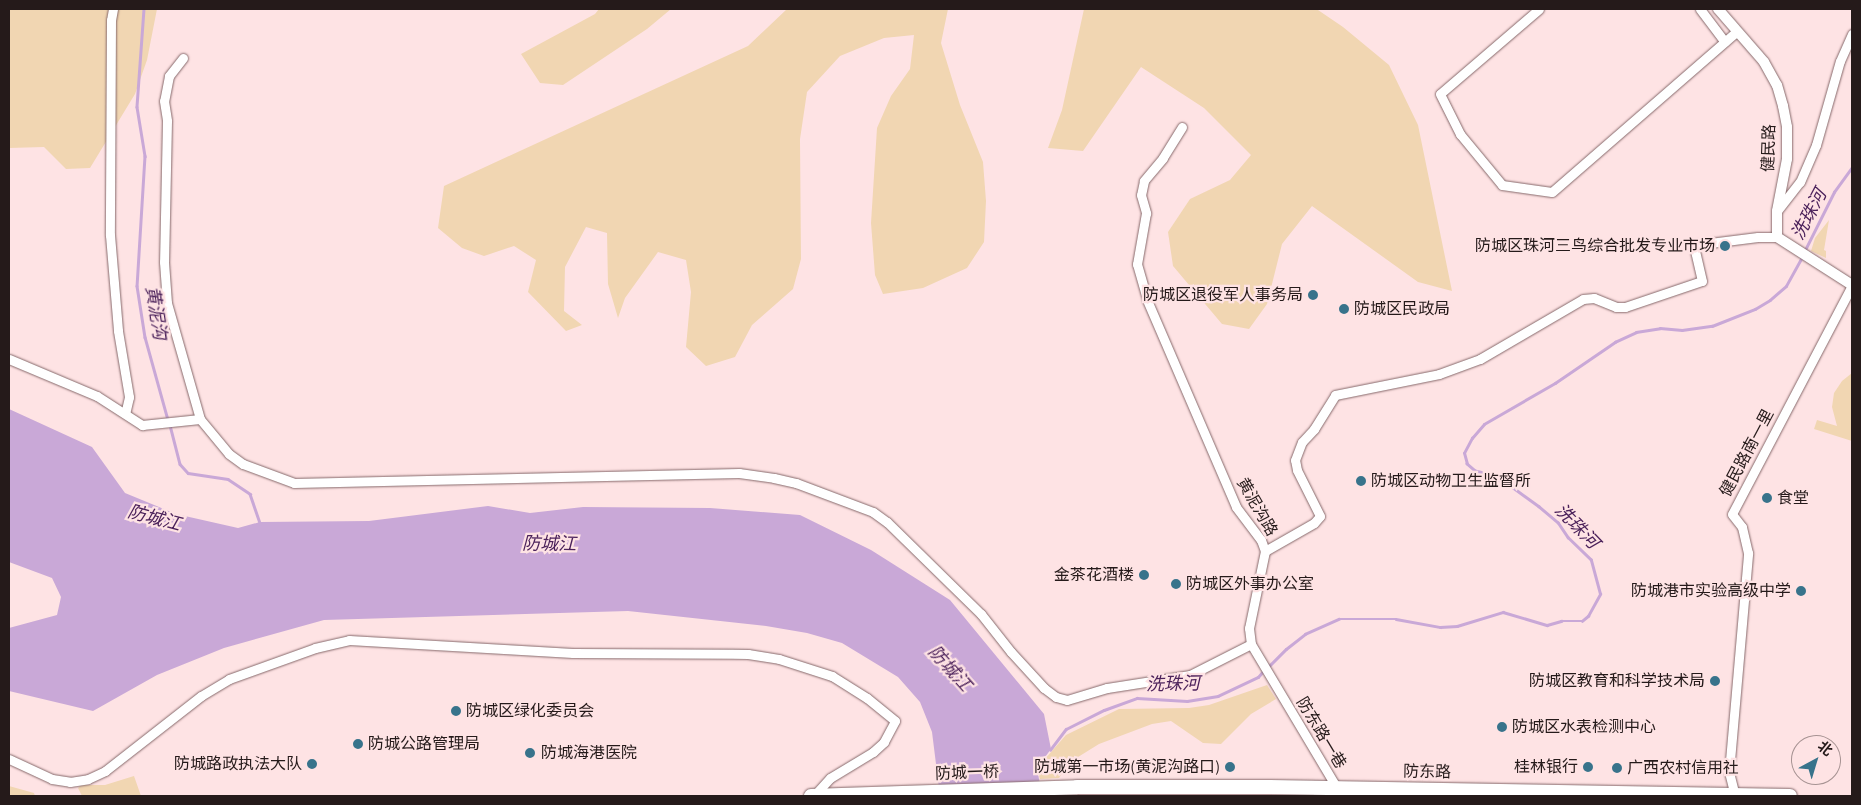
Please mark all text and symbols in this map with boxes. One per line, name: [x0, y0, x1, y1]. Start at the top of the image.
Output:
street label: 健民路: [1759, 124, 1779, 172]
water label: 洗珠河: [1788, 186, 1832, 244]
place label: 防城区珠河三鸟综合批发专业市场: [1475, 236, 1715, 256]
marker: 防城区珠河三鸟综合批发专业市场: [1719, 240, 1731, 252]
water label: 黄泥沟: [140, 285, 170, 341]
place label: 防城区退役军人事务局: [1143, 285, 1303, 305]
marker: 防城区退役军人事务局: [1307, 289, 1319, 301]
place label: 防城区民政局: [1354, 299, 1450, 319]
marker: 防城区民政局: [1338, 303, 1350, 315]
street label: 健民路南一里: [1716, 406, 1778, 500]
place label: 防城区动物卫生监督所: [1371, 471, 1531, 491]
street label: 黄泥沟路: [1233, 474, 1281, 540]
marker: 防城区动物卫生监督所: [1355, 475, 1367, 487]
place label: 食堂: [1777, 488, 1809, 508]
marker: 食堂: [1761, 492, 1773, 504]
water label: 洗珠河: [1549, 500, 1603, 554]
water label: 防城江: [125, 502, 183, 536]
water label: 防城江: [522, 534, 576, 556]
place label: 金茶花酒楼: [1054, 565, 1134, 585]
marker: 金茶花酒楼: [1138, 569, 1150, 581]
place label: 防城区外事办公室: [1186, 574, 1314, 594]
marker: 防城区外事办公室: [1170, 578, 1182, 590]
place label: 防城港市实验高级中学: [1631, 581, 1791, 601]
marker: 防城港市实验高级中学: [1795, 585, 1807, 597]
water label: 防城江: [923, 642, 975, 696]
place label: 防城区教育和科学技术局: [1529, 671, 1705, 691]
water label: 洗珠河: [1146, 674, 1200, 696]
marker: 防城区教育和科学技术局: [1709, 675, 1721, 687]
street label: 防东路一巷: [1292, 694, 1350, 772]
place label: 防城区绿化委员会: [466, 701, 594, 721]
marker: 防城区绿化委员会: [450, 705, 462, 717]
place label: 防城区水表检测中心: [1512, 717, 1656, 737]
marker: 防城区水表检测中心: [1496, 721, 1508, 733]
place label: 防城公路管理局: [368, 734, 480, 754]
north arrow: [1791, 735, 1841, 785]
text: 北: [1813, 737, 1837, 761]
marker: 防城公路管理局: [352, 738, 364, 750]
place label: 防城海港医院: [541, 743, 637, 763]
marker: 防城海港医院: [523, 746, 537, 760]
place label: 防城路政执法大队: [174, 754, 302, 774]
place label: 防城第一市场(黄泥沟路口): [1034, 757, 1220, 777]
place label: 桂林银行: [1514, 757, 1578, 777]
marker: 防城路政执法大队: [306, 758, 318, 770]
place label: 广西农村信用社: [1627, 758, 1739, 778]
marker: 防城第一市场(黄泥沟路口): [1224, 761, 1236, 773]
marker: 桂林银行: [1582, 761, 1594, 773]
street label: 防城一桥: [935, 762, 999, 784]
street label: 防东路: [1403, 762, 1451, 782]
marker: 广西农村信用社: [1611, 762, 1623, 774]

